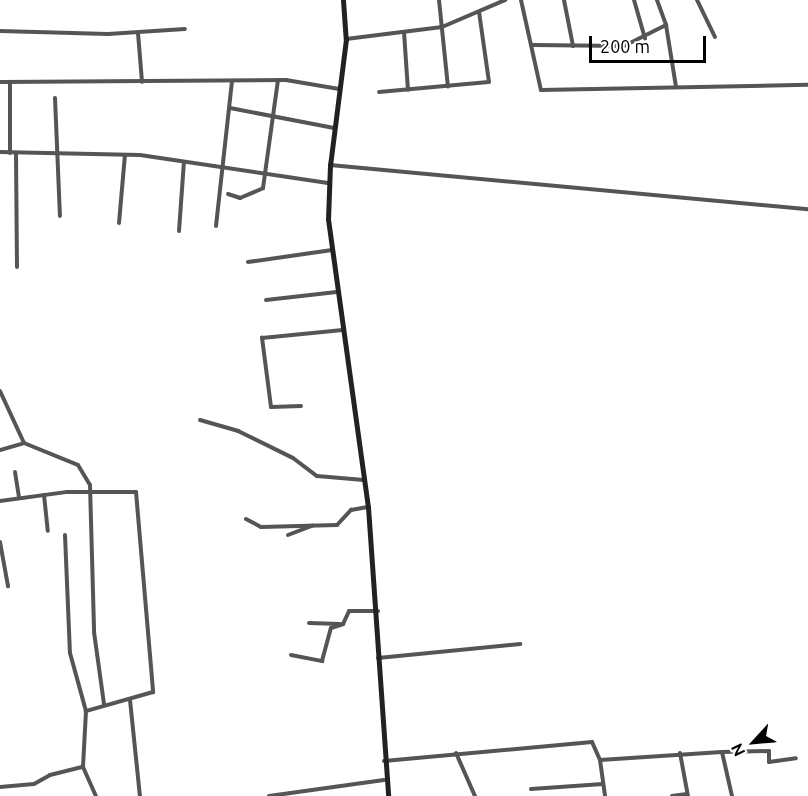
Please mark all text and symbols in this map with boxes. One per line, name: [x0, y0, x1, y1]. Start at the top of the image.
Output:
scale bar: [592, 24, 709, 62]
text: 200 m: [600, 36, 650, 56]
north arrow: [724, 712, 784, 772]
text: N: [727, 741, 749, 759]

